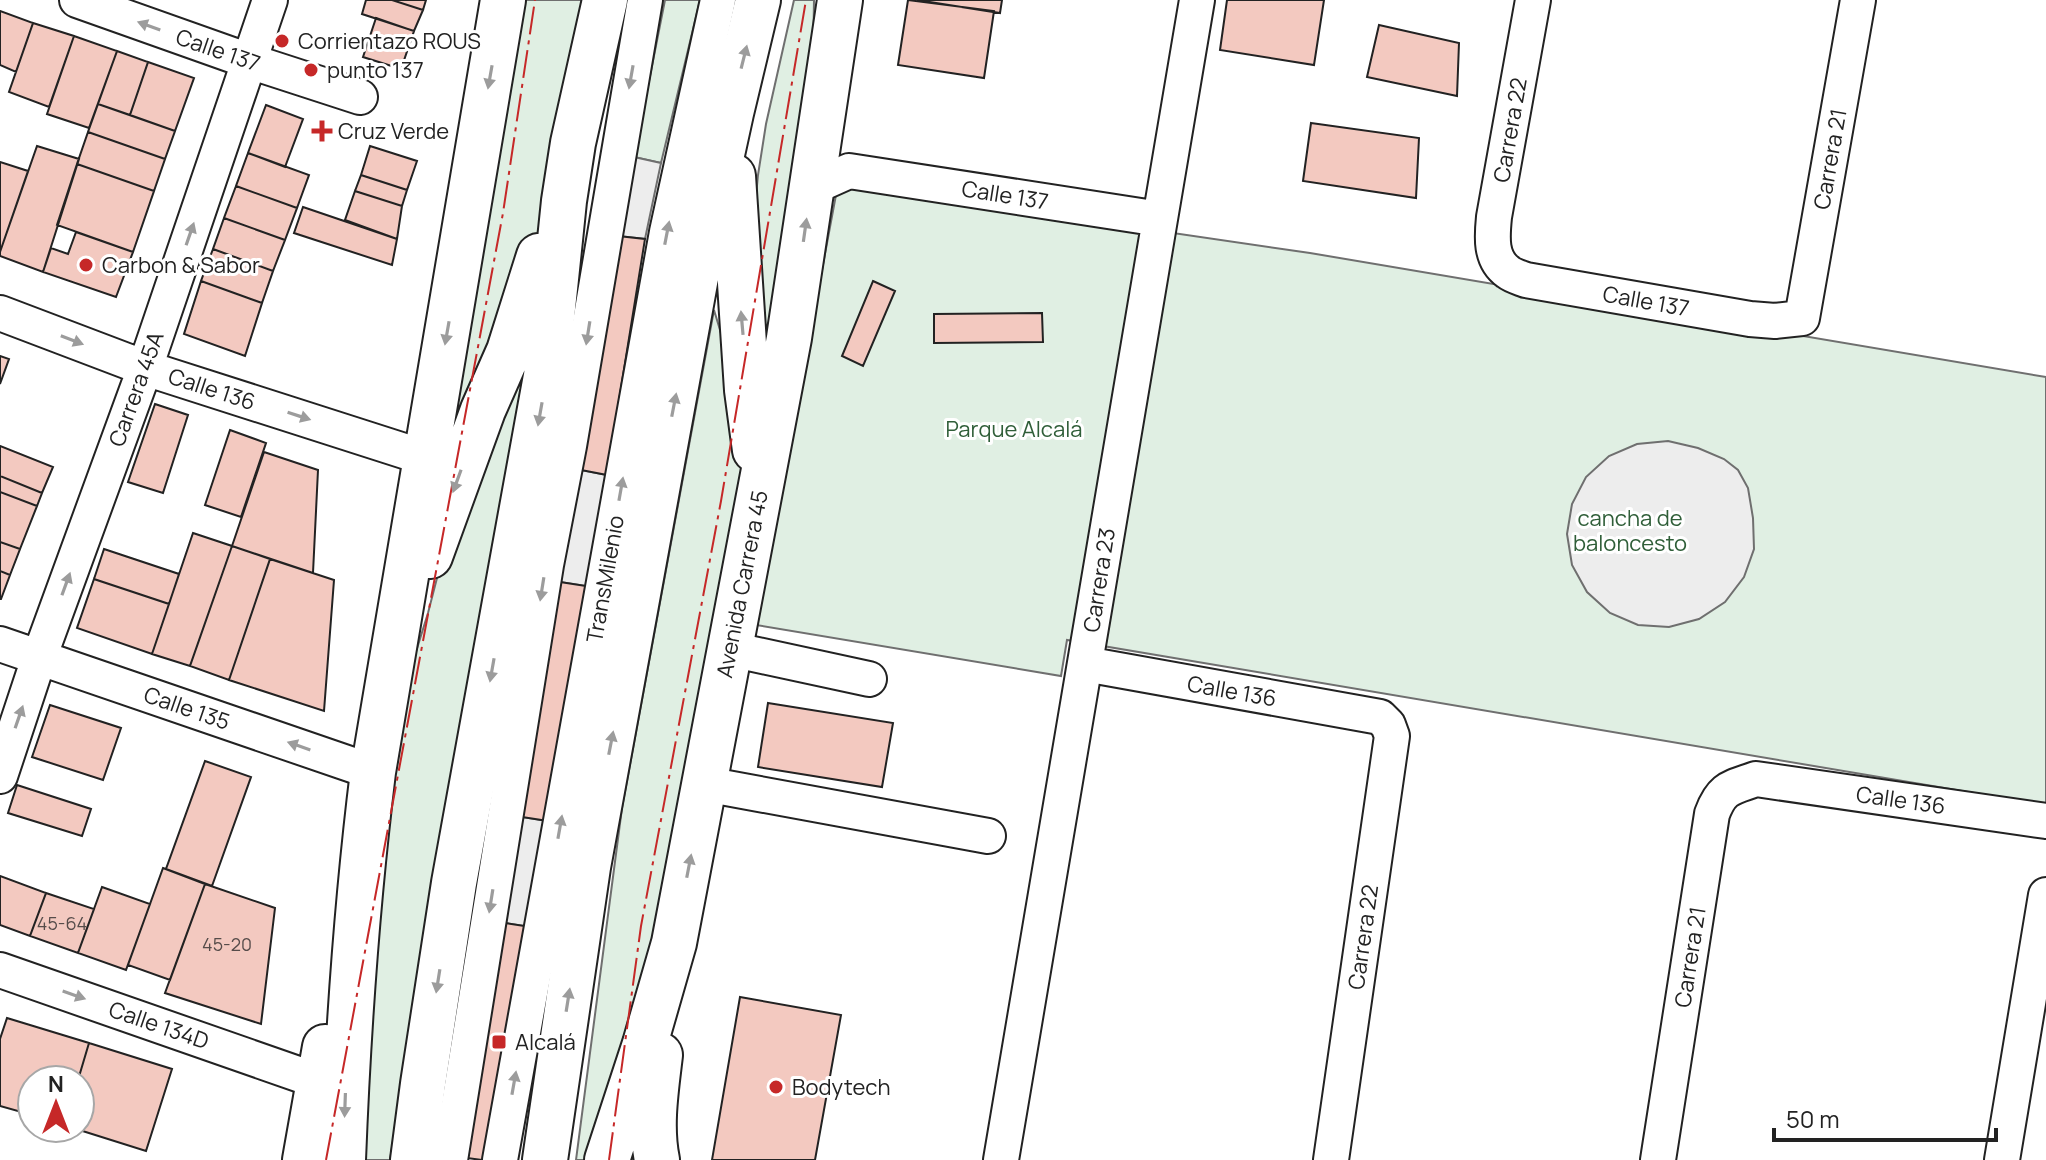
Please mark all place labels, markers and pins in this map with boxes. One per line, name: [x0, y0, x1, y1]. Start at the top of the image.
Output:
place label: Corrientazo ROUS: [298, 26, 481, 56]
marker: Corrientazo ROUS: [273, 32, 291, 50]
place label: punto 137: [327, 55, 424, 85]
marker: punto 137: [302, 61, 320, 79]
place label: Cruz Verde: [338, 116, 449, 146]
marker: Cruz Verde: [313, 122, 331, 140]
place label: Carbon & Sabor: [102, 250, 260, 280]
marker: Carbon & Sabor: [77, 256, 95, 274]
place label: Alcalá: [515, 1027, 576, 1057]
marker: Alcalá: [490, 1033, 508, 1051]
place label: Bodytech: [792, 1072, 891, 1102]
marker: Bodytech: [767, 1078, 785, 1096]

